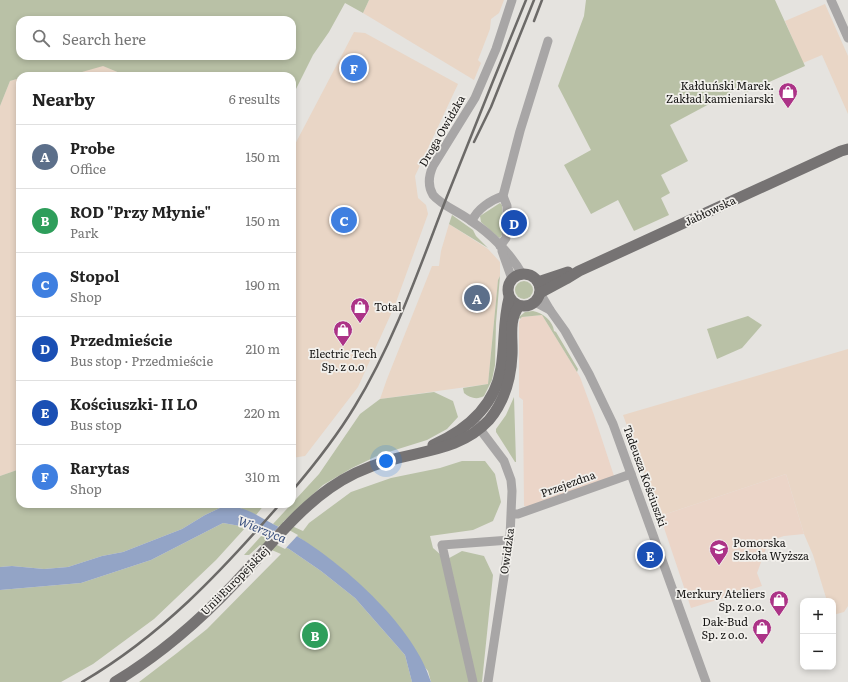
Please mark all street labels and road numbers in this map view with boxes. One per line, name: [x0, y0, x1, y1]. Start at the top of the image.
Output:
street label: Droga Owidzka: [414, 92, 468, 169]
street label: Jabłowska: [681, 191, 738, 229]
street label: Tadeusza Kościuszki: [620, 423, 672, 529]
street label: Przejezdna: [538, 466, 597, 500]
street label: Owidzka: [495, 527, 517, 575]
street label: Unii Europejskiej: [196, 542, 272, 618]

